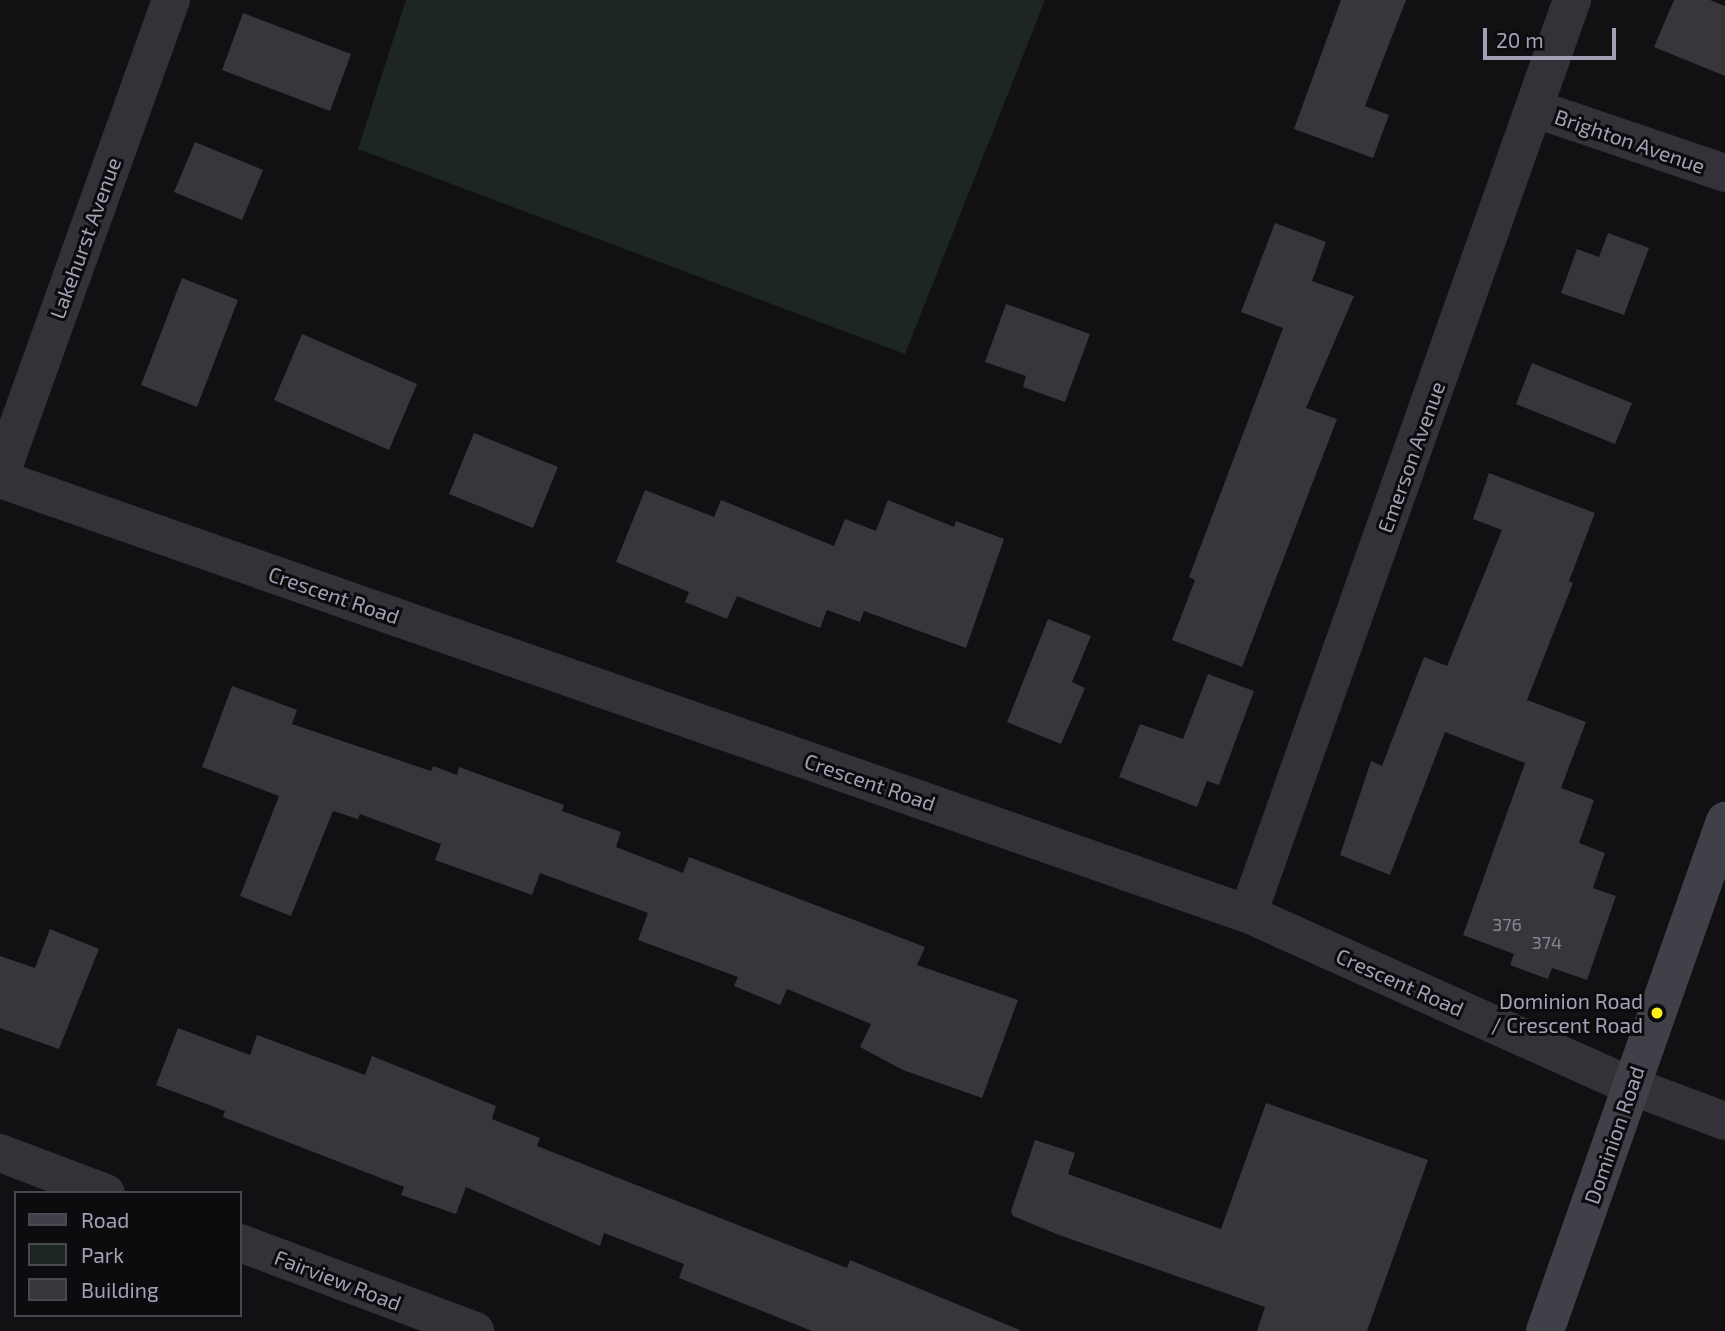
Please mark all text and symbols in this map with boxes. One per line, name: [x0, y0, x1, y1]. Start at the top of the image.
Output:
scale bar: [1487, 14, 1620, 58]
text: 20 m: [1496, 27, 1544, 52]
street label: Brighton Avenue: [1551, 103, 1709, 179]
street label: Lakehurst Avenue: [44, 154, 126, 322]
street label: Emerson Avenue: [1372, 378, 1450, 536]
street label: Crescent Road: [265, 561, 403, 629]
street label: Crescent Road: [801, 748, 939, 816]
house number: 376: [1492, 913, 1522, 935]
house number: 374: [1532, 931, 1562, 953]
street label: Crescent Road: [1332, 943, 1468, 1021]
place label: Dominion Road / Crescent Road: [1491, 988, 1643, 1038]
marker: Dominion Road / Crescent Road: [1649, 1005, 1665, 1021]
street label: Dominion Road: [1579, 1063, 1649, 1207]
legend: [14, 1191, 242, 1317]
text: Road: [81, 1207, 129, 1232]
text: Park: [81, 1242, 124, 1267]
street label: Fairview Road: [271, 1244, 405, 1316]
text: Building: [81, 1277, 159, 1302]

